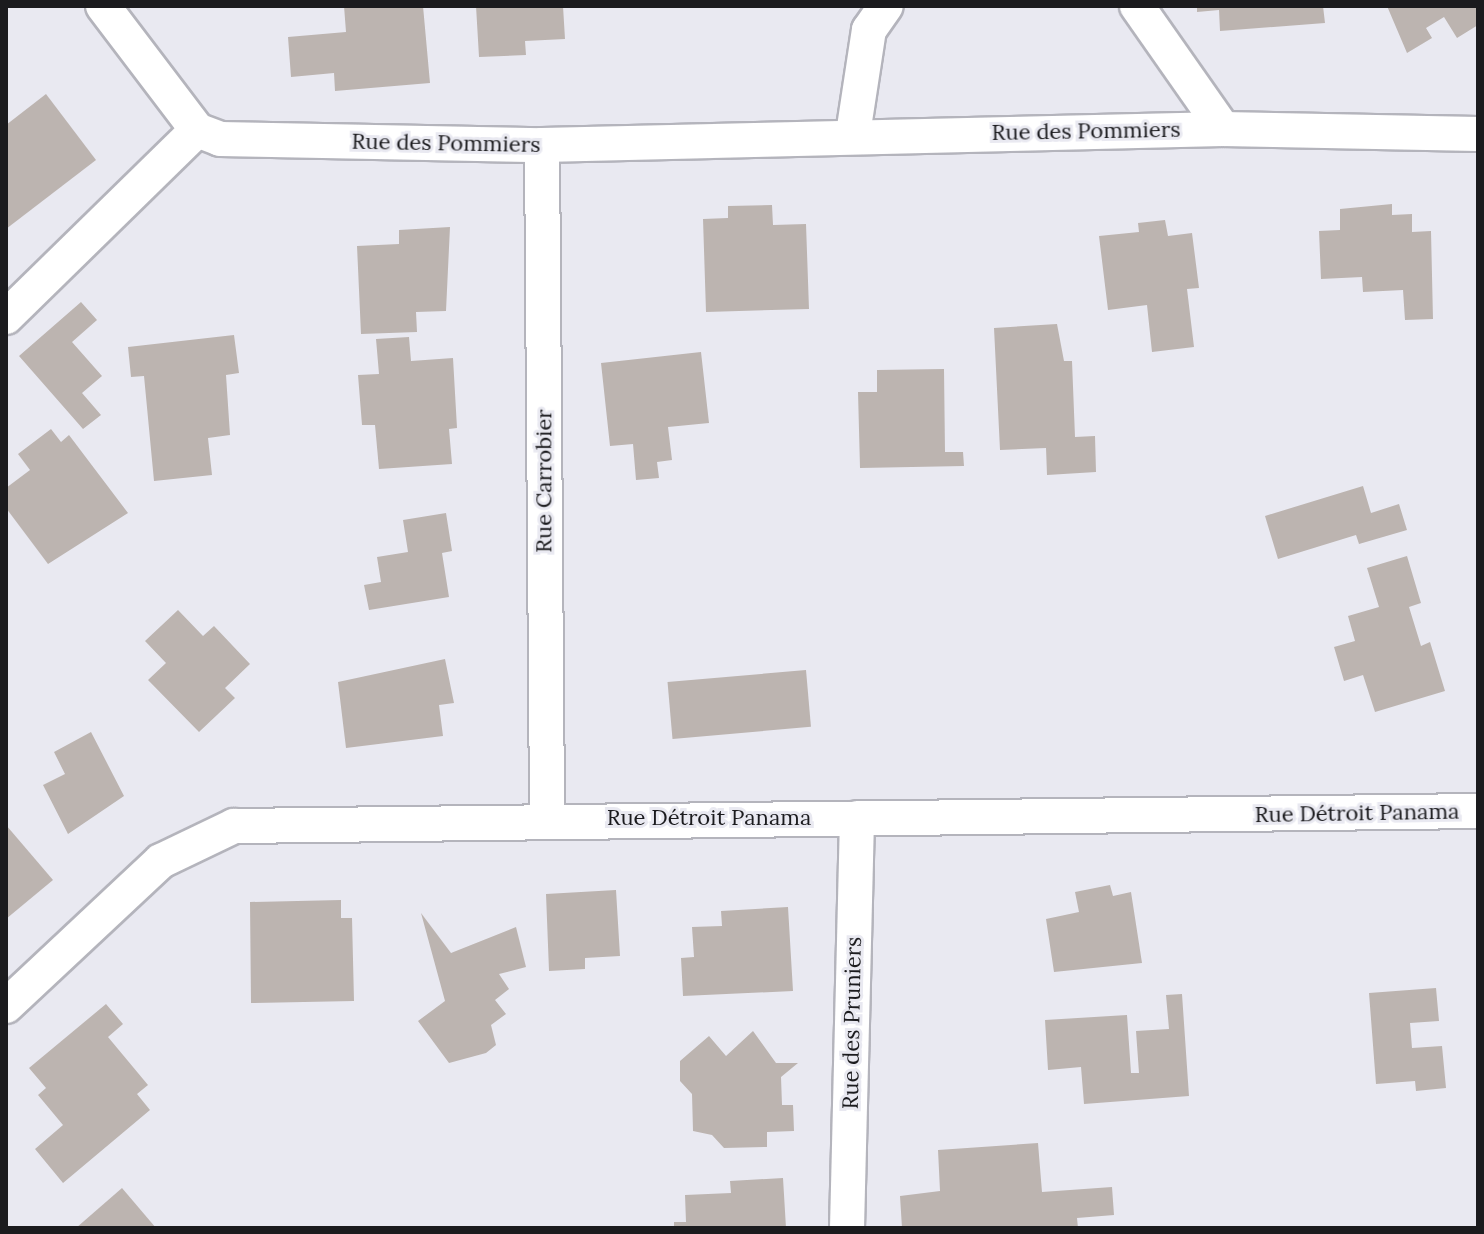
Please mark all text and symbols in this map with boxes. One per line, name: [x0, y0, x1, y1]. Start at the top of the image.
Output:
street label: Rue des Pommiers: [991, 116, 1181, 146]
street label: Rue des Pommiers: [351, 128, 541, 158]
street label: Rue Carrobier: [531, 409, 557, 553]
street label: Rue Détroit Panama: [1254, 798, 1460, 828]
street label: Rue Détroit Panama: [607, 805, 811, 831]
street label: Rue des Pruniers: [837, 936, 867, 1110]

